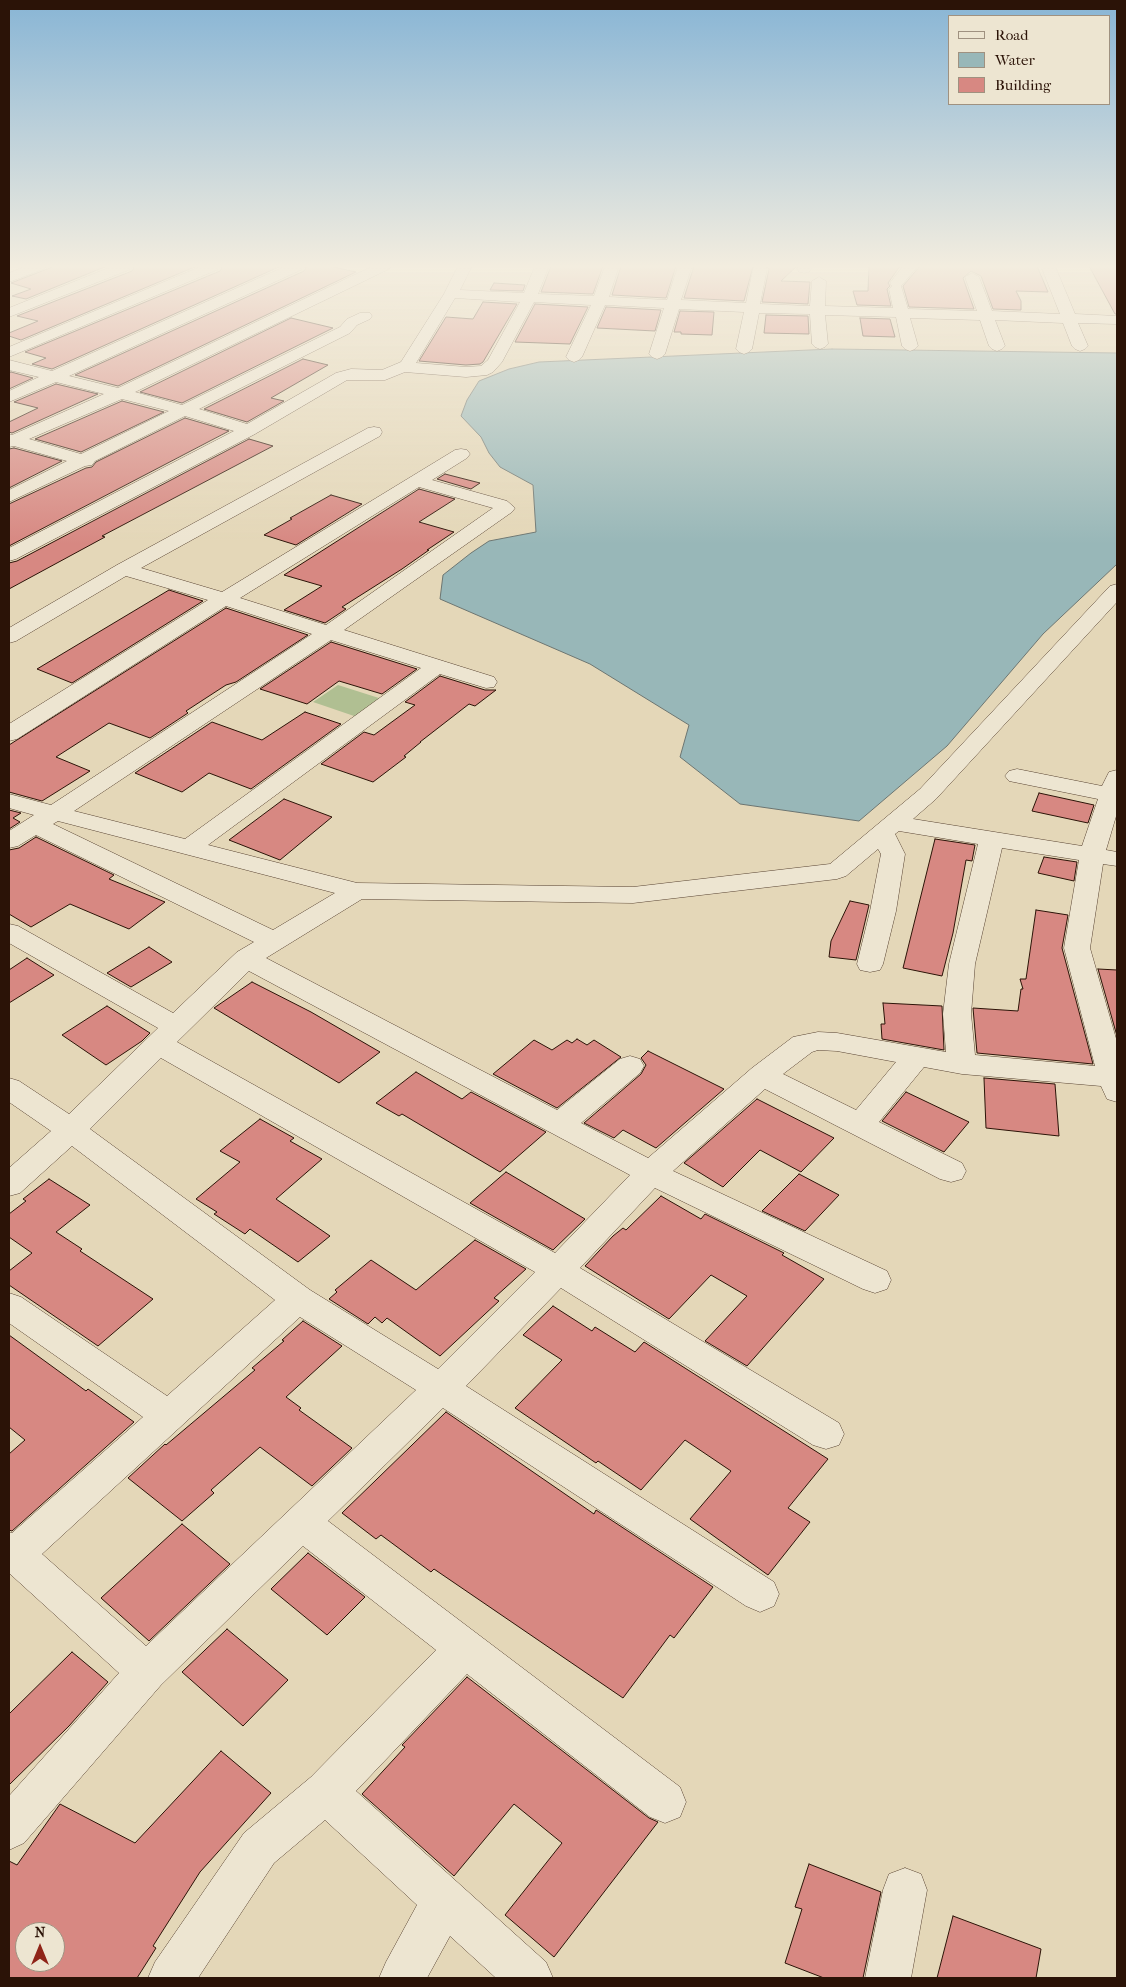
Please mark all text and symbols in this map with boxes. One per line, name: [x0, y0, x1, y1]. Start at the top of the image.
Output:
legend: [948, 15, 1111, 105]
text: Road: [995, 26, 1028, 44]
text: Water: [995, 51, 1035, 69]
text: Building: [995, 76, 1051, 94]
north arrow: [15, 1922, 65, 1972]
text: N: [35, 1924, 45, 1941]

